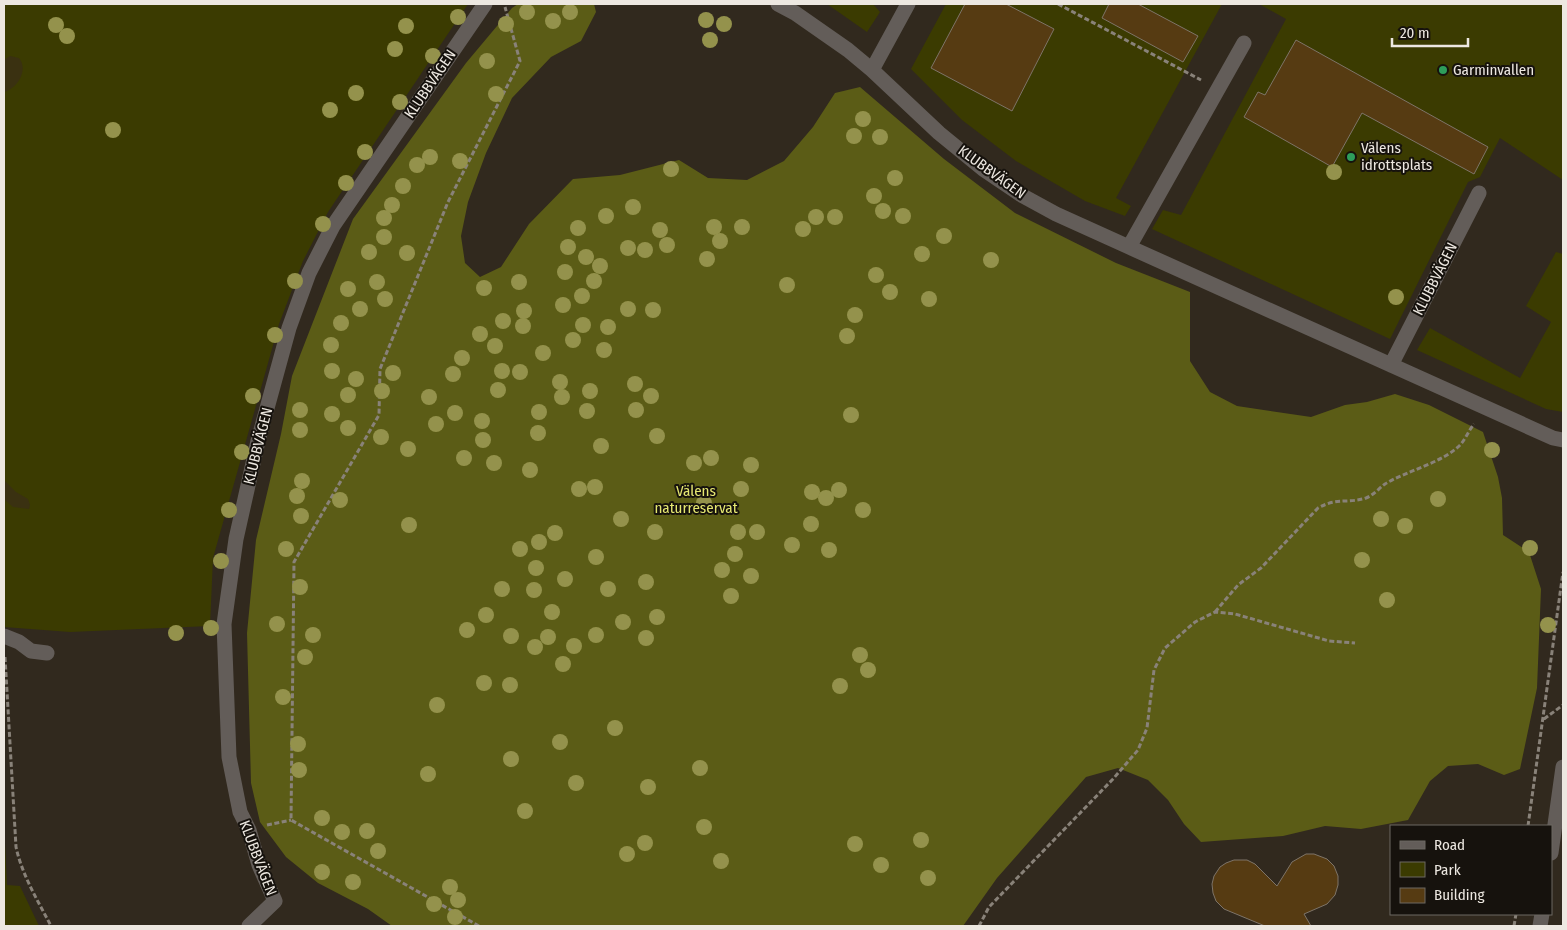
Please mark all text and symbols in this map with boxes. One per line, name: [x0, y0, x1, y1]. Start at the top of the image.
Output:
scale bar: [1392, 15, 1468, 47]
text: 20 m: [1400, 24, 1430, 42]
street label: KLUBBVÄGEN: [400, 46, 460, 122]
place label: Garminvallen: [1453, 61, 1534, 79]
marker: Garminvallen: [1437, 64, 1449, 76]
place label: Välens idrottsplats: [1361, 139, 1432, 174]
street label: KLUBBVÄGEN: [955, 141, 1029, 203]
marker: Välens idrottsplats: [1345, 151, 1357, 163]
street label: KLUBBVÄGEN: [1409, 240, 1461, 318]
street label: KLUBBVÄGEN: [240, 405, 276, 487]
park label: Välens naturreservat: [654, 482, 738, 517]
street label: KLUBBVÄGEN: [235, 818, 281, 898]
legend: [1390, 825, 1552, 915]
text: Road: [1434, 836, 1465, 854]
text: Park: [1434, 861, 1461, 879]
text: Building: [1434, 886, 1485, 904]

